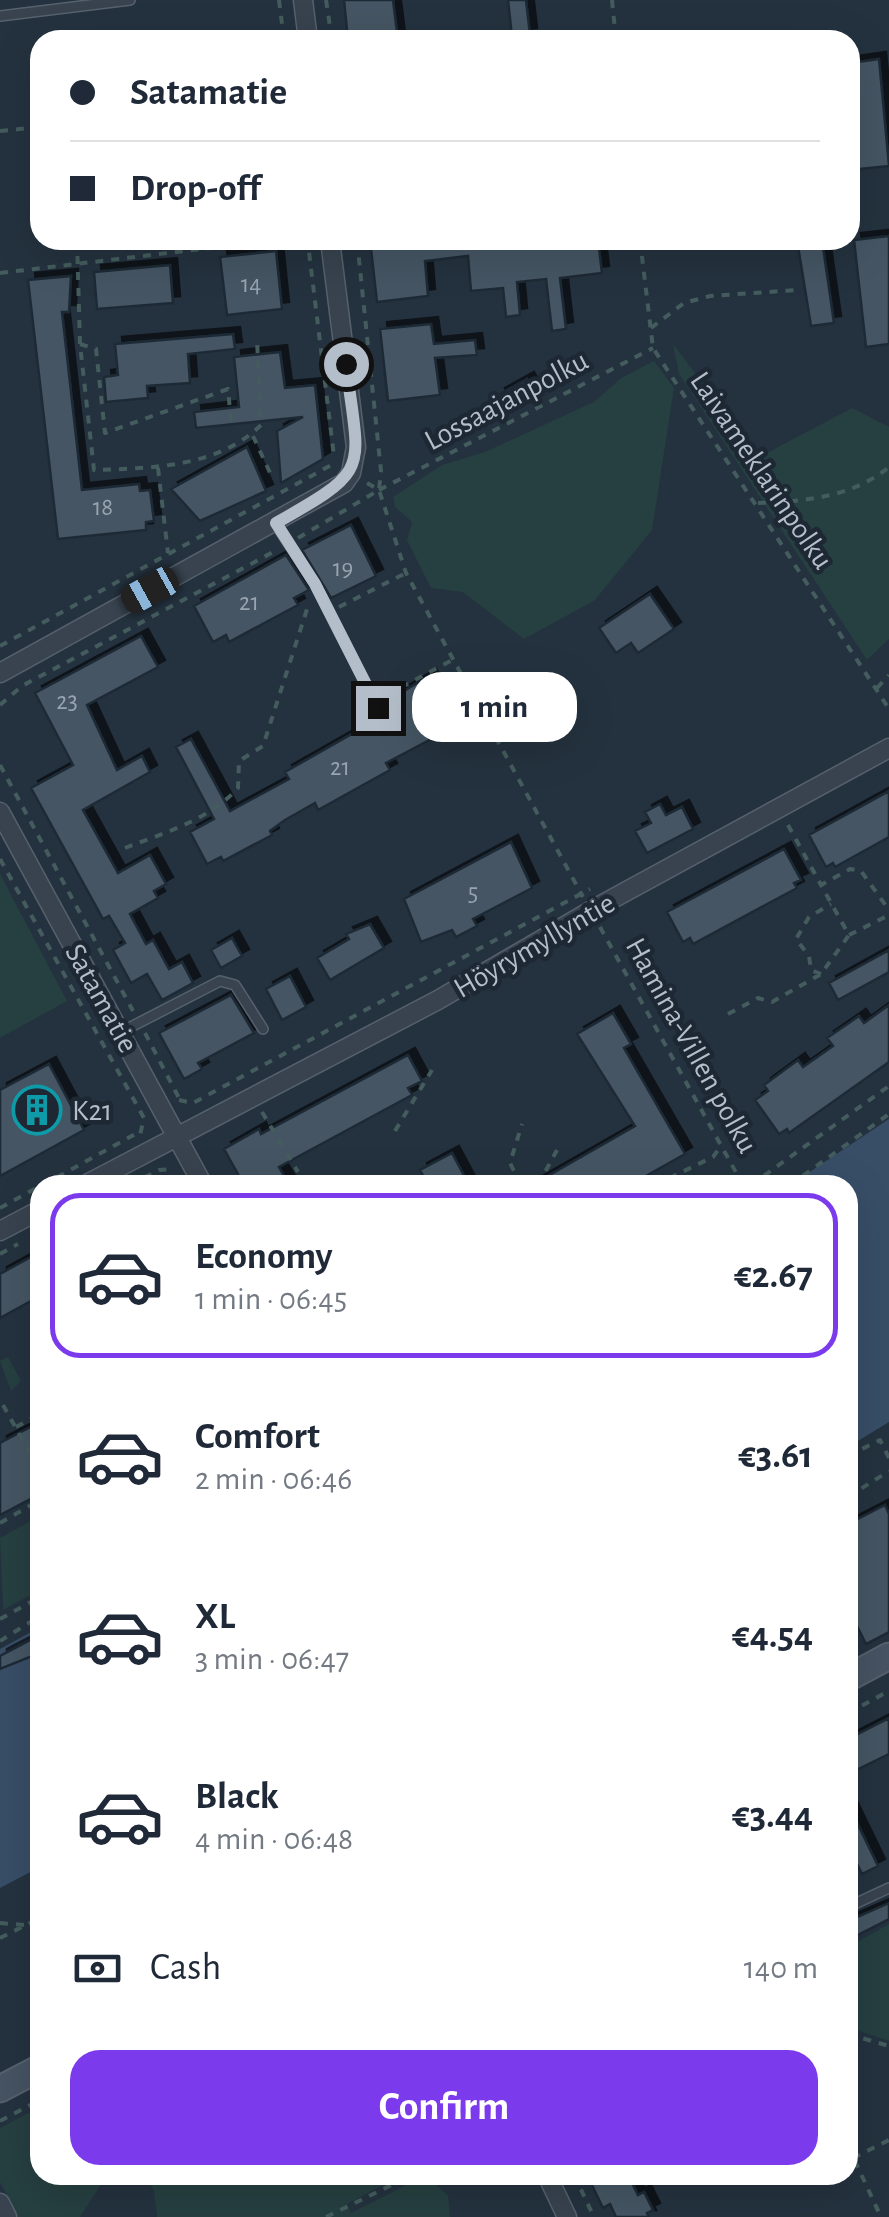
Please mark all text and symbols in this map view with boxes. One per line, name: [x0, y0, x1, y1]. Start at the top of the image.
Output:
text: Satamatie: [130, 74, 287, 112]
text: Drop-off: [130, 170, 261, 208]
house number: 14: [241, 272, 261, 297]
route start: [324, 342, 369, 387]
street label: Lossaajanpolku: [420, 345, 593, 456]
street label: Laivameklarinpolku: [684, 367, 838, 575]
house number: 18: [93, 495, 113, 520]
house number: 19: [333, 556, 353, 581]
car: [116, 562, 184, 618]
house number: 21: [239, 590, 259, 615]
callout: 1 min: [413, 673, 578, 743]
route end: [356, 686, 401, 731]
house number: 23: [56, 689, 78, 714]
text: 1 min: [461, 691, 528, 723]
house number: 21: [330, 755, 350, 780]
house number: 5: [468, 880, 478, 905]
street label: Höyrymyllyntie: [449, 888, 620, 1004]
street label: Hamina-Villen polku: [620, 933, 763, 1158]
street label: Satamatie: [59, 939, 143, 1058]
building icon: K21: [11, 1084, 63, 1136]
place label: K21: [72, 1096, 112, 1126]
icon: car: [75, 1231, 165, 1321]
text: Economy: [195, 1238, 333, 1276]
text: €2.67: [734, 1257, 813, 1295]
text: 1 min · 06:45: [195, 1283, 347, 1315]
icon: car: [75, 1411, 165, 1501]
text: Comfort: [195, 1418, 320, 1456]
text: €3.61: [738, 1437, 813, 1475]
text: 2 min · 06:46: [195, 1463, 352, 1495]
icon: car: [75, 1591, 165, 1681]
text: XL: [195, 1598, 235, 1636]
text: €4.54: [732, 1617, 813, 1655]
text: 3 min · 06:47: [195, 1643, 349, 1675]
icon: car: [75, 1771, 165, 1861]
text: Black: [195, 1778, 279, 1816]
text: €3.44: [732, 1797, 813, 1835]
text: 4 min · 06:48: [195, 1823, 353, 1855]
icon: cash: [70, 1941, 125, 1996]
text: Cash: [150, 1949, 221, 1987]
text: 140 m: [744, 1952, 818, 1984]
button: Confirm: [70, 2050, 818, 2165]

